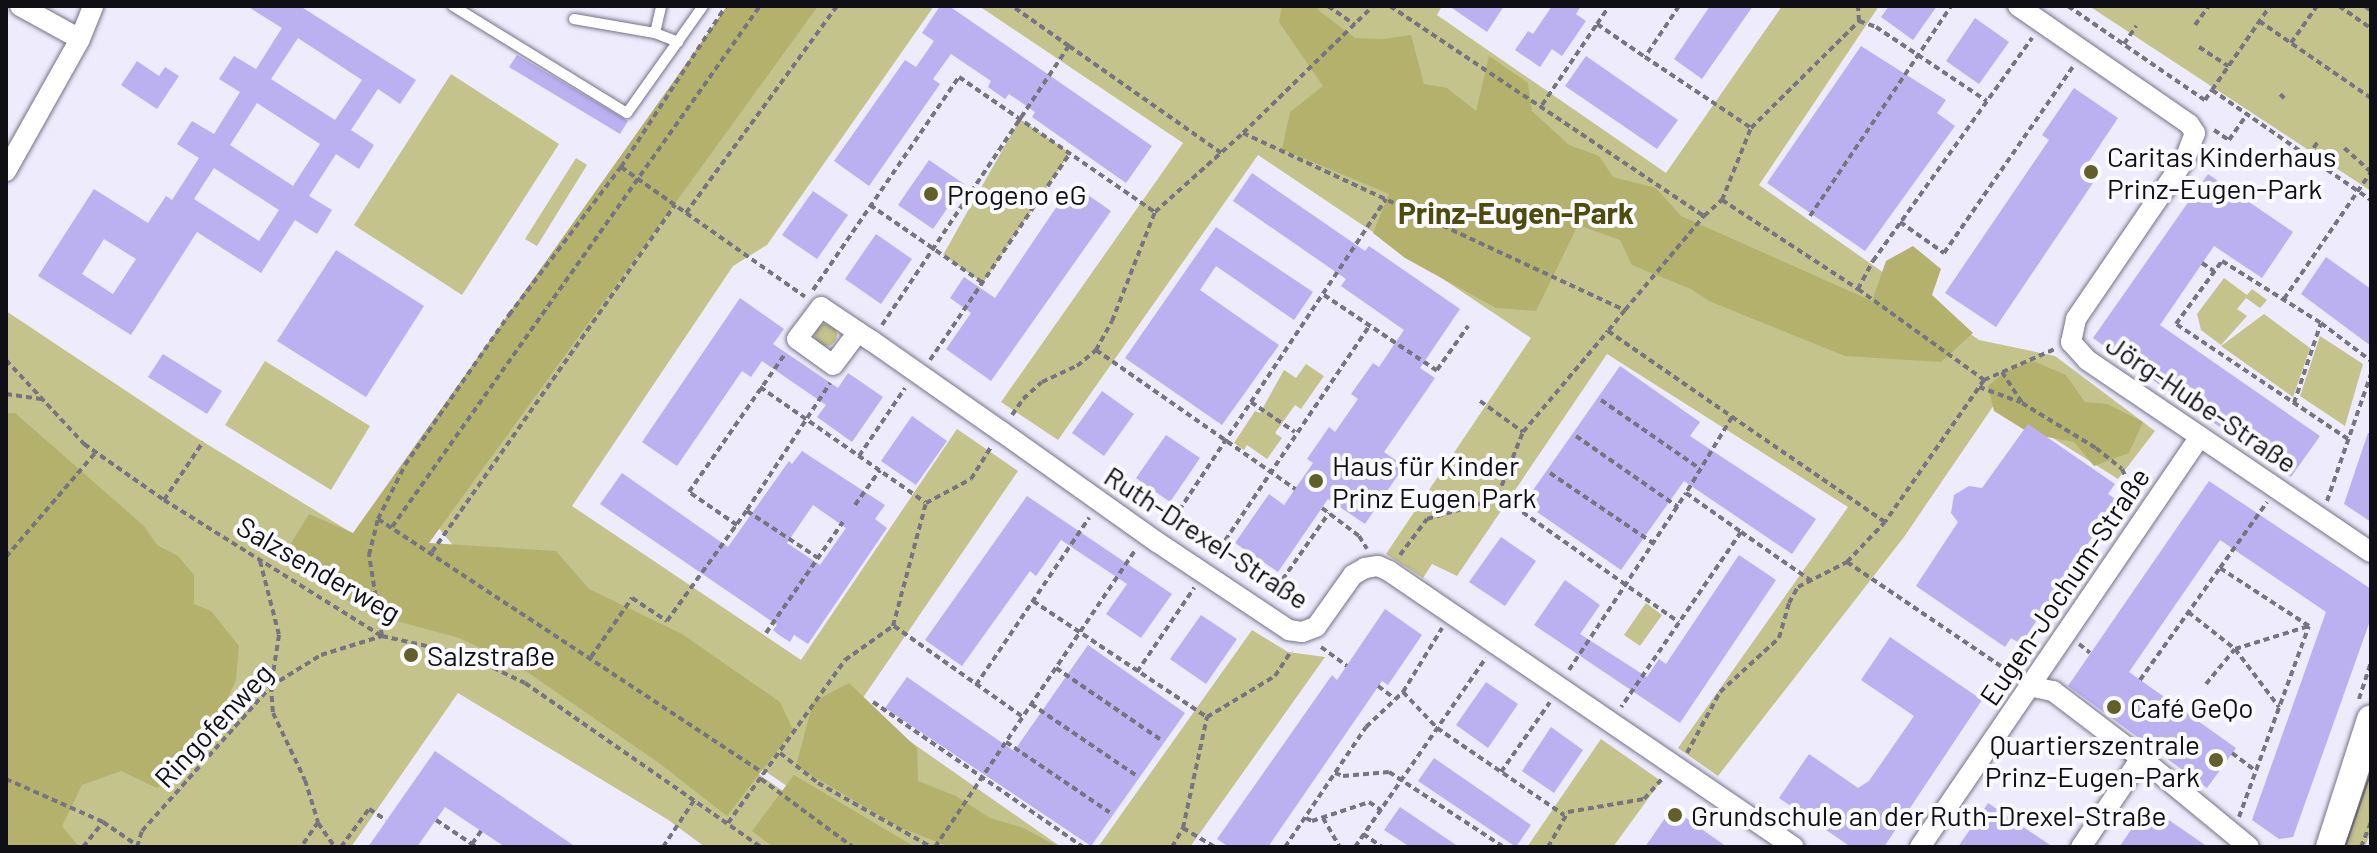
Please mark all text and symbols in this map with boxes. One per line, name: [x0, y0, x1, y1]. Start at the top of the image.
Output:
place label: Caritas Kinderhaus Prinz-Eugen-Park: [2107, 139, 2336, 205]
marker: Caritas Kinderhaus Prinz-Eugen-Park: [2082, 163, 2100, 181]
place label: Progeno eG: [947, 177, 1087, 211]
marker: Progeno eG: [922, 185, 940, 203]
district label: Prinz-Eugen-Park: [1398, 194, 1634, 230]
street label: Jörg-Hube-Straße: [2100, 327, 2304, 479]
place label: Haus für Kinder Prinz Eugen Park: [1332, 448, 1537, 514]
street label: Ruth-Drexel-Straße: [1099, 458, 1315, 616]
street label: Eugen-Jochum-Straße: [1972, 461, 2156, 711]
marker: Haus für Kinder Prinz Eugen Park: [1307, 472, 1325, 490]
street label: Salzsenderweg: [231, 509, 407, 629]
place label: Salzstraße: [427, 638, 555, 672]
marker: Salzstraße: [402, 646, 420, 664]
street label: Ringofenweg: [147, 656, 279, 794]
place label: Café GeQo: [2130, 690, 2254, 724]
marker: Café GeQo: [2105, 698, 2123, 716]
place label: Quartierszentrale Prinz-Eugen-Park: [1985, 727, 2200, 793]
marker: Quartierszentrale Prinz-Eugen-Park: [2207, 751, 2225, 769]
place label: Grundschule an der Ruth-Drexel-Straße: [1691, 798, 2166, 832]
marker: Grundschule an der Ruth-Drexel-Straße: [1666, 806, 1684, 824]

